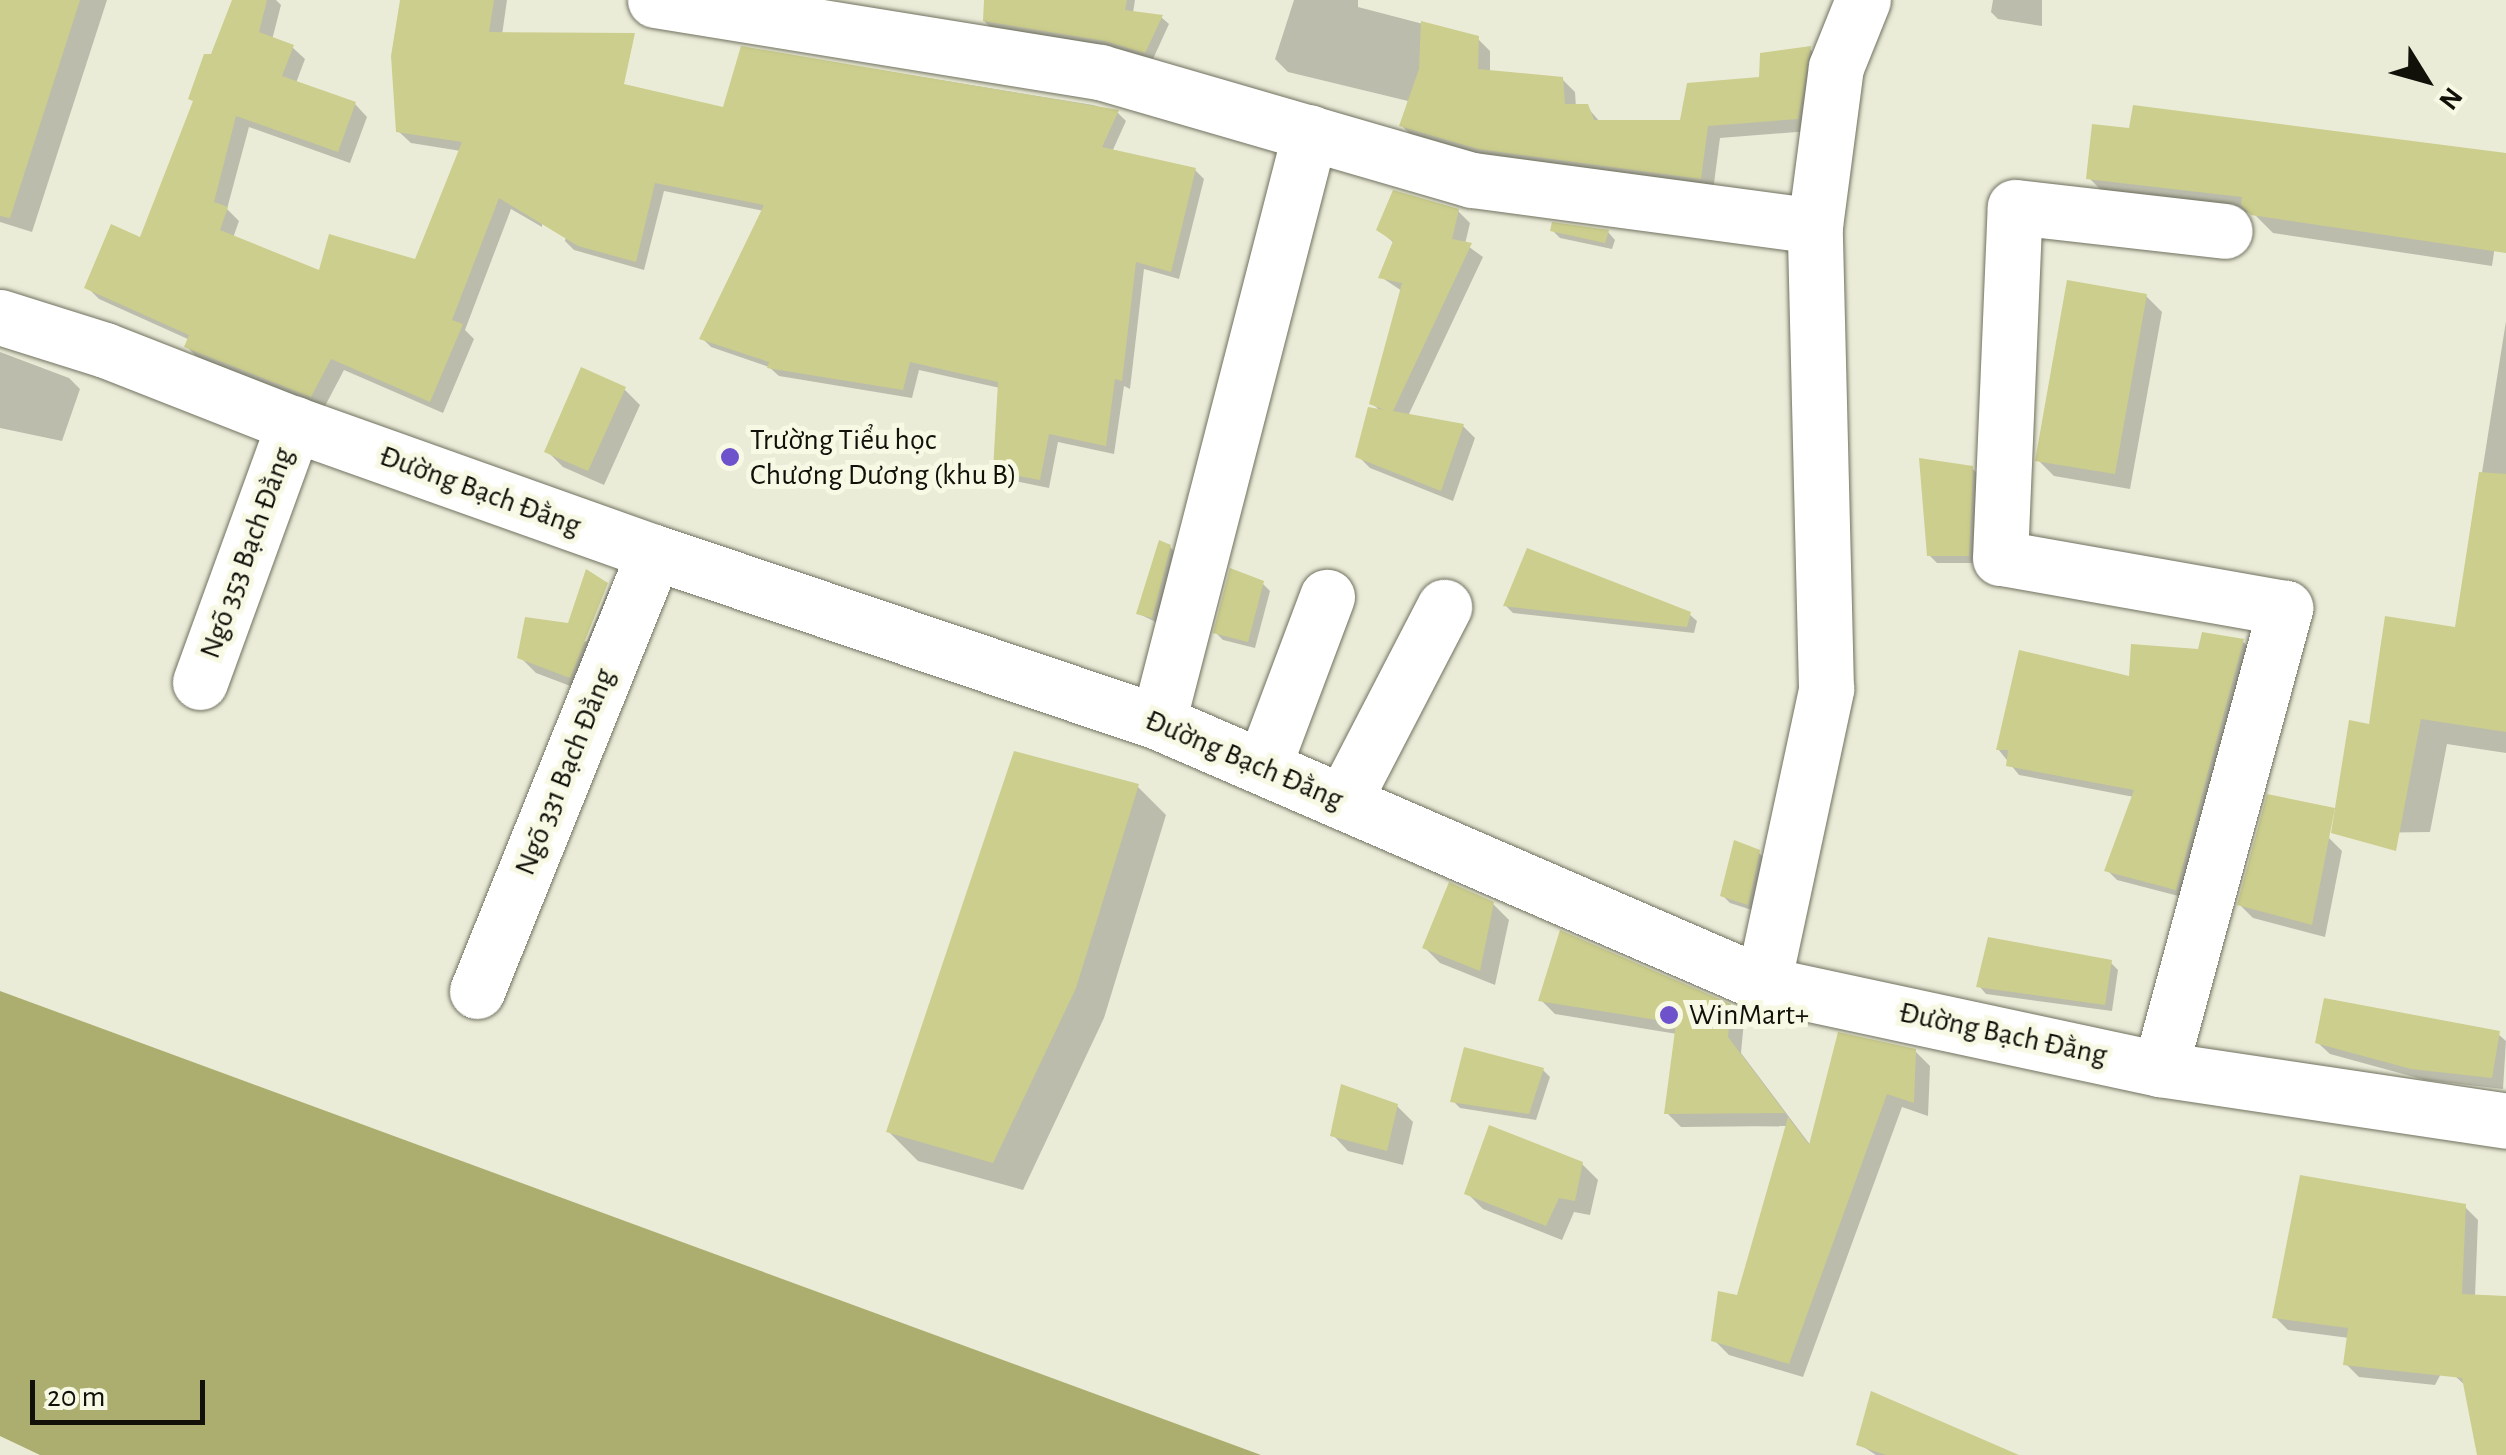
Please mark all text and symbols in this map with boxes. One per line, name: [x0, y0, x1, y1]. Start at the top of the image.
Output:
north arrow: [2376, 30, 2476, 130]
text: N: [2433, 82, 2467, 114]
place label: Trường Tiểu học Chương Dương (khu B): [750, 422, 1017, 492]
street label: Đường Bạch Đằng: [374, 438, 586, 544]
street label: Ngõ 353 Bạch Đằng: [192, 443, 302, 663]
marker: Trường Tiểu học Chương Dương (khu B): [719, 446, 741, 468]
street label: Ngõ 331 Bạch Đằng: [507, 663, 623, 881]
street label: Đường Bạch Đằng: [1140, 702, 1348, 818]
street label: Đường Bạch Đằng: [1896, 994, 2110, 1074]
place label: WinMart+: [1689, 997, 1809, 1033]
marker: WinMart+: [1658, 1004, 1680, 1026]
scale bar: [35, 1360, 210, 1422]
text: 20 m: [47, 1382, 105, 1412]

